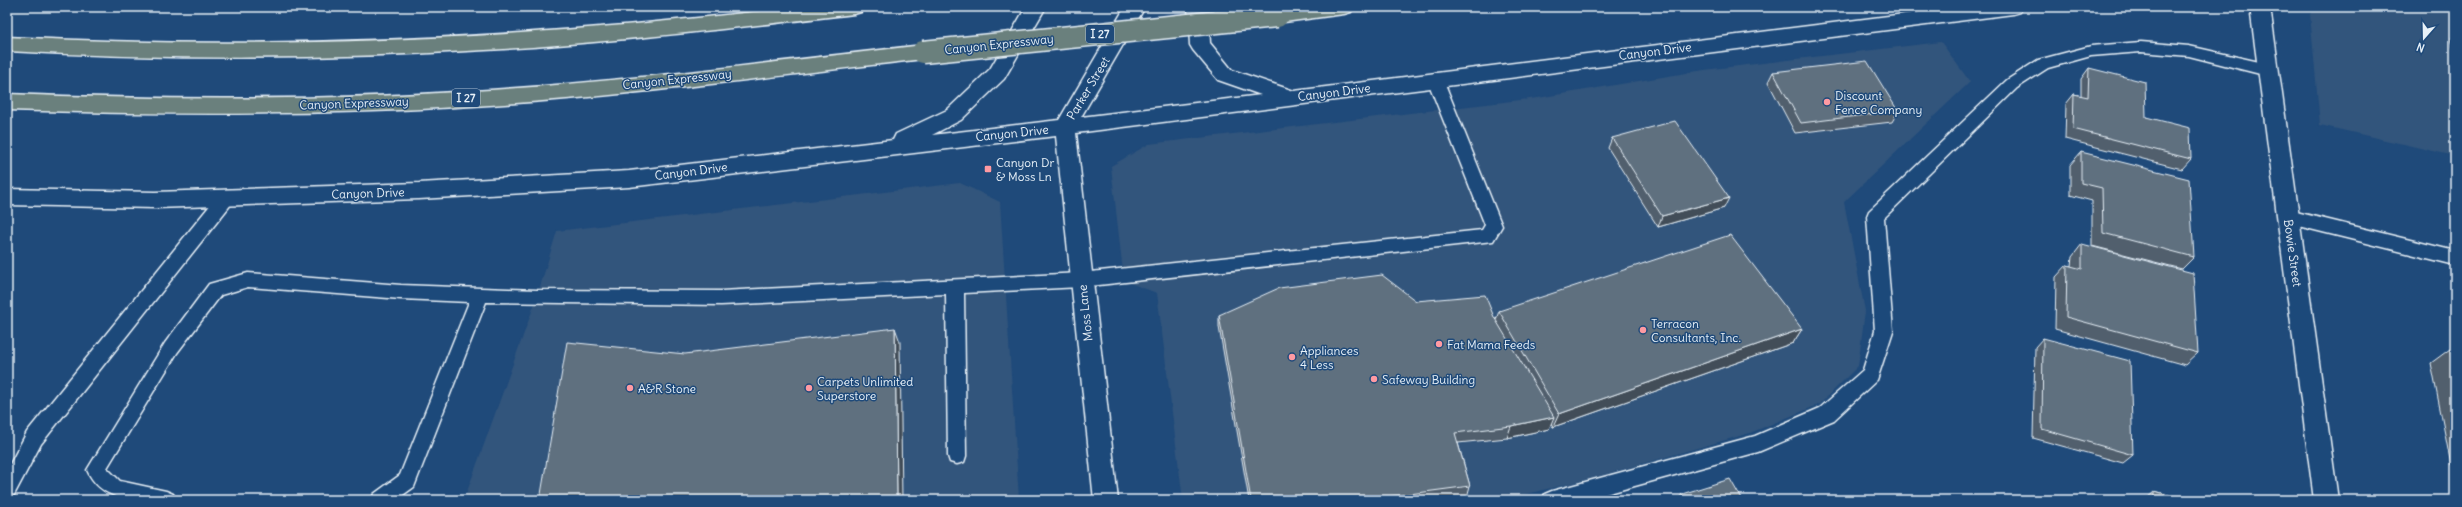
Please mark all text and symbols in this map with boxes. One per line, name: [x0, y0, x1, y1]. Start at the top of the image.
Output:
north arrow: [2404, 18, 2444, 58]
road number: I 27: [1086, 25, 1114, 43]
street label: Canyon Expressway: [944, 31, 1054, 57]
street label: Canyon Drive: [1618, 39, 1692, 63]
text: N: [2415, 40, 2427, 55]
street label: Parker Street: [1063, 54, 1113, 122]
street label: Canyon Expressway: [622, 66, 732, 92]
street label: Canyon Drive: [1297, 80, 1371, 104]
place label: Discount Fence Company: [1835, 88, 1922, 117]
road number: I 27: [452, 89, 480, 107]
street label: Canyon Expressway: [299, 94, 409, 112]
marker: Discount Fence Company: [1822, 97, 1832, 107]
street label: Canyon Drive: [975, 122, 1049, 144]
place label: Canyon Dr & Moss Ln: [996, 155, 1054, 184]
street label: Canyon Drive: [654, 159, 728, 183]
marker: Canyon Dr & Moss Ln: [983, 164, 993, 174]
street label: Canyon Drive: [331, 184, 405, 202]
street label: Bowie Street: [2281, 218, 2305, 288]
street label: Moss Lane: [1075, 284, 1095, 342]
place label: Terracon Consultants, Inc.: [1651, 316, 1741, 345]
marker: Terracon Consultants, Inc.: [1638, 325, 1648, 335]
place label: Fat Mama Feeds: [1447, 337, 1535, 352]
marker: Fat Mama Feeds: [1434, 339, 1444, 349]
place label: Appliances 4 Less: [1300, 343, 1358, 372]
marker: Appliances 4 Less: [1287, 352, 1297, 362]
place label: Safeway Building: [1382, 372, 1475, 387]
place label: Carpets Unlimited Superstore: [817, 374, 913, 403]
marker: Safeway Building: [1369, 374, 1379, 384]
place label: A&R Stone: [638, 381, 696, 396]
marker: A&R Stone: [625, 383, 635, 393]
marker: Carpets Unlimited Superstore: [804, 383, 814, 393]

